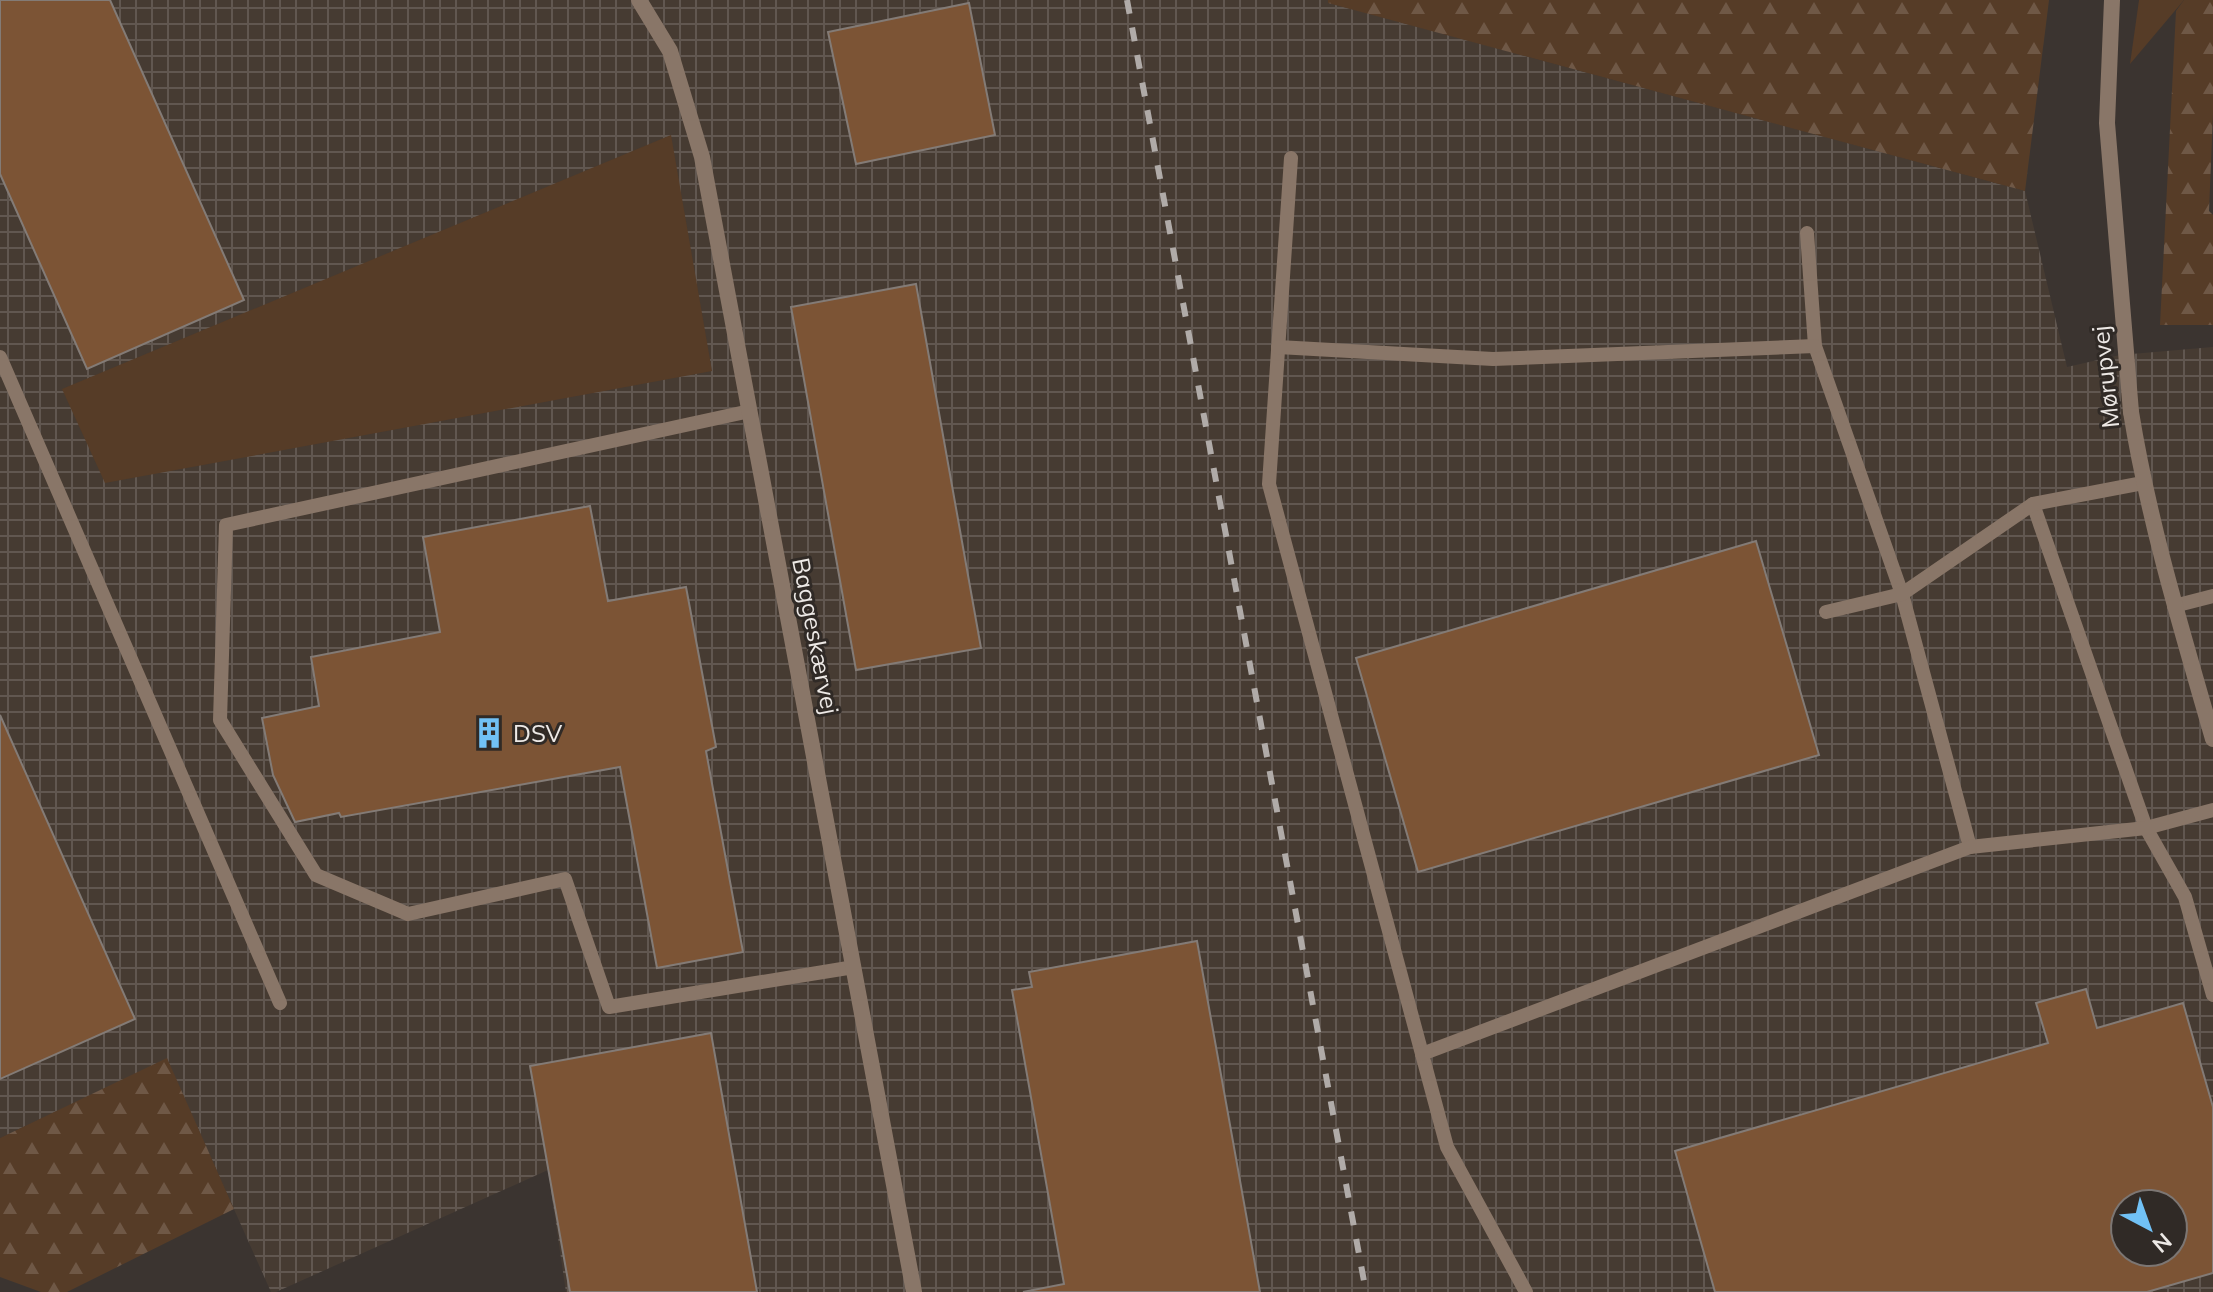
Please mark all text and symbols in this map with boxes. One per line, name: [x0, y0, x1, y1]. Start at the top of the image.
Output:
street label: Mørupvej: [2085, 325, 2125, 429]
street label: Baggeskærvej: [786, 555, 846, 717]
building icon: DSV: [472, 716, 506, 750]
place label: DSV: [513, 718, 563, 748]
north arrow: [2109, 1188, 2189, 1268]
text: N: [2147, 1227, 2178, 1259]

